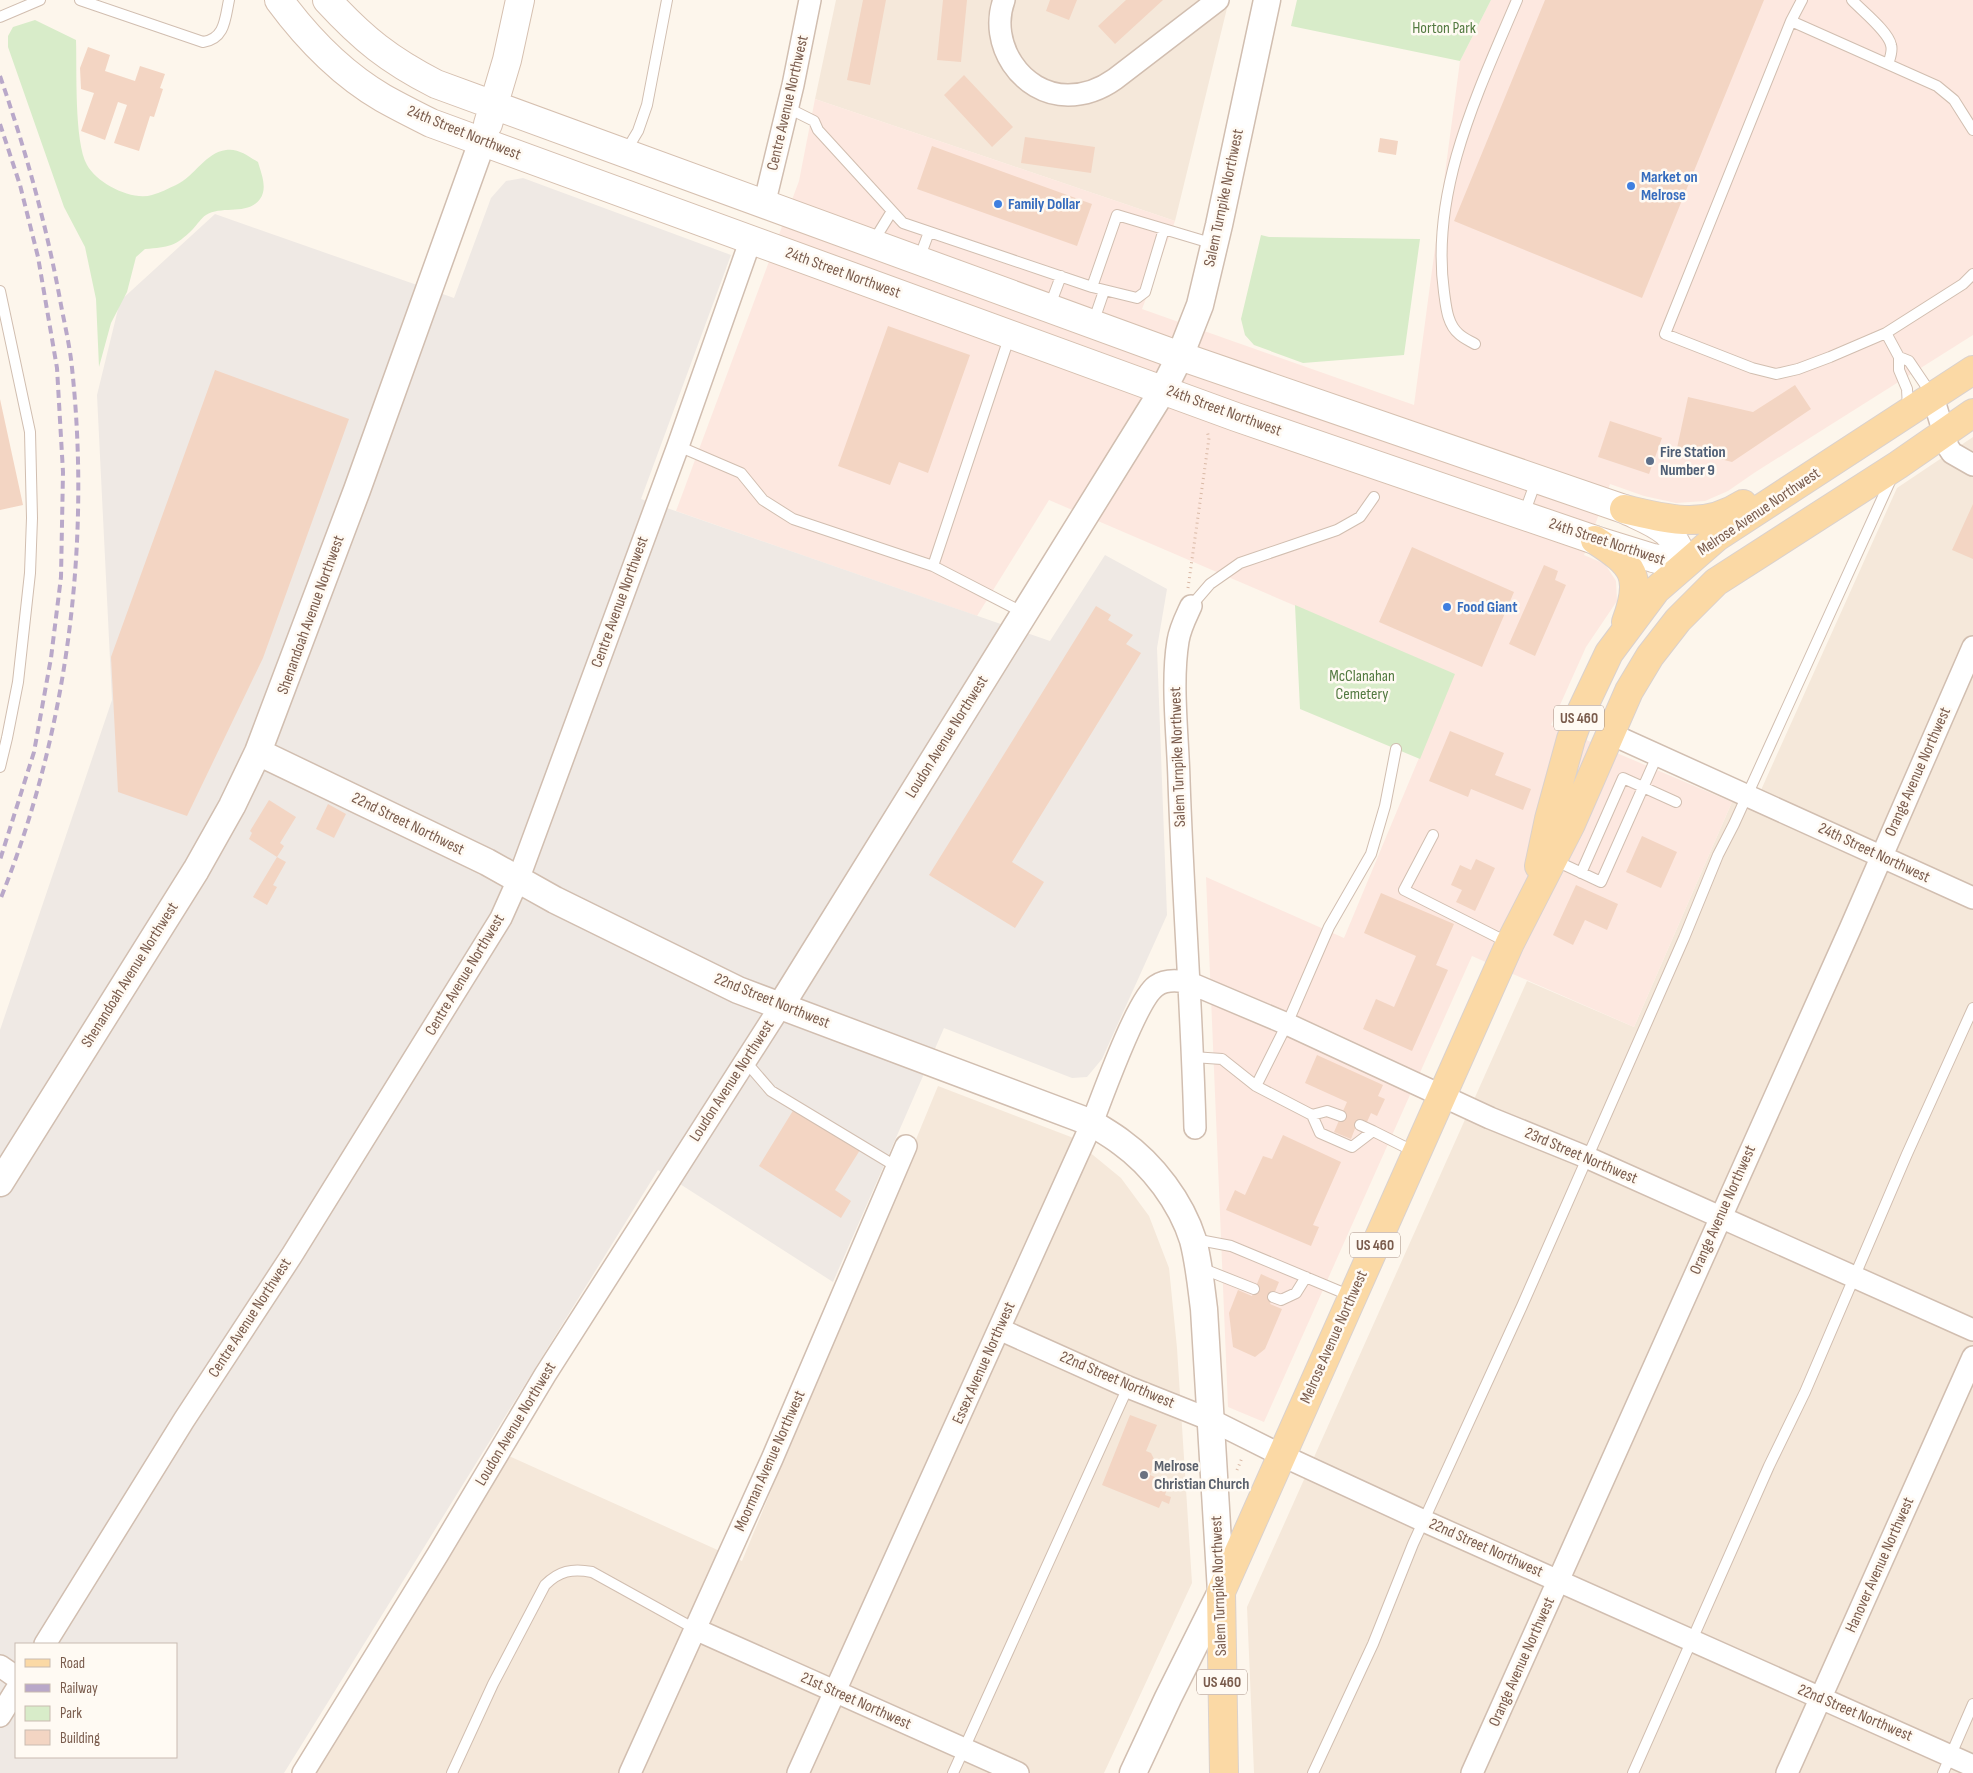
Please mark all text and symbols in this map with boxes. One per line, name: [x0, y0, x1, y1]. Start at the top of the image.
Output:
park label: Horton Park: [1412, 19, 1476, 38]
street label: Centre Avenue Northwest: [763, 33, 813, 172]
street label: 24th Street Northwest: [404, 102, 524, 165]
street label: Salem Turnpike Northwest: [1200, 127, 1248, 269]
place label: Market on Melrose: [1641, 168, 1698, 205]
marker: Market on Melrose: [1625, 180, 1637, 192]
place label: Family Dollar: [1008, 195, 1080, 214]
marker: Family Dollar: [992, 198, 1004, 210]
street label: 24th Street Northwest: [783, 243, 903, 303]
street label: 24th Street Northwest: [1164, 381, 1284, 441]
place label: Fire Station Number 9: [1660, 443, 1726, 480]
marker: Fire Station Number 9: [1644, 455, 1656, 467]
street label: Melrose Avenue Northwest: [1694, 464, 1824, 560]
street label: 24th Street Northwest: [1547, 514, 1668, 570]
street label: Shenandoah Avenue Northwest: [273, 533, 349, 697]
street label: Centre Avenue Northwest: [587, 534, 653, 670]
place label: Food Giant: [1457, 598, 1517, 617]
marker: Food Giant: [1441, 601, 1453, 613]
park label: McClanahan Cemetery: [1329, 667, 1395, 704]
street label: Loudon Avenue Northwest: [902, 672, 992, 802]
street label: Salem Turnpike Northwest: [1166, 686, 1190, 827]
street label: Orange Avenue Northwest: [1881, 704, 1955, 840]
road number: US 460: [1554, 706, 1604, 730]
street label: 22nd Street Northwest: [349, 789, 467, 860]
street label: 24th Street Northwest: [1815, 819, 1933, 887]
street label: Shenandoah Avenue Northwest: [77, 899, 183, 1051]
street label: Centre Avenue Northwest: [421, 911, 509, 1039]
street label: 22nd Street Northwest: [711, 969, 833, 1033]
street label: Loudon Avenue Northwest: [686, 1017, 778, 1145]
street label: 23rd Street Northwest: [1522, 1124, 1640, 1188]
street label: Orange Avenue Northwest: [1686, 1142, 1760, 1278]
road number: US 460: [1350, 1232, 1400, 1258]
street label: Centre Avenue Northwest: [204, 1255, 296, 1381]
street label: Melrose Avenue Northwest: [1296, 1267, 1372, 1406]
street label: Essex Avenue Northwest: [949, 1299, 1020, 1427]
street label: 22nd Street Northwest: [1057, 1347, 1177, 1413]
street label: Loudon Avenue Northwest: [472, 1359, 560, 1489]
street label: Moorman Avenue Northwest: [730, 1388, 810, 1534]
place label: Melrose Christian Church: [1154, 1457, 1249, 1494]
marker: Melrose Christian Church: [1138, 1469, 1150, 1481]
street label: Hanover Avenue Northwest: [1842, 1494, 1918, 1636]
street label: 22nd Street Northwest: [1426, 1514, 1546, 1582]
street label: Salem Turnpike Northwest: [1207, 1515, 1231, 1656]
street label: Orange Avenue Northwest: [1485, 1594, 1559, 1730]
legend: [15, 1643, 178, 1758]
text: Road: [60, 1654, 85, 1673]
street label: 21st Street Northwest: [798, 1668, 914, 1734]
road number: US 460: [1197, 1670, 1247, 1694]
text: Railway: [60, 1679, 98, 1698]
street label: 22nd Street Northwest: [1795, 1680, 1915, 1746]
text: Park: [60, 1704, 82, 1723]
text: Building: [60, 1729, 100, 1748]

